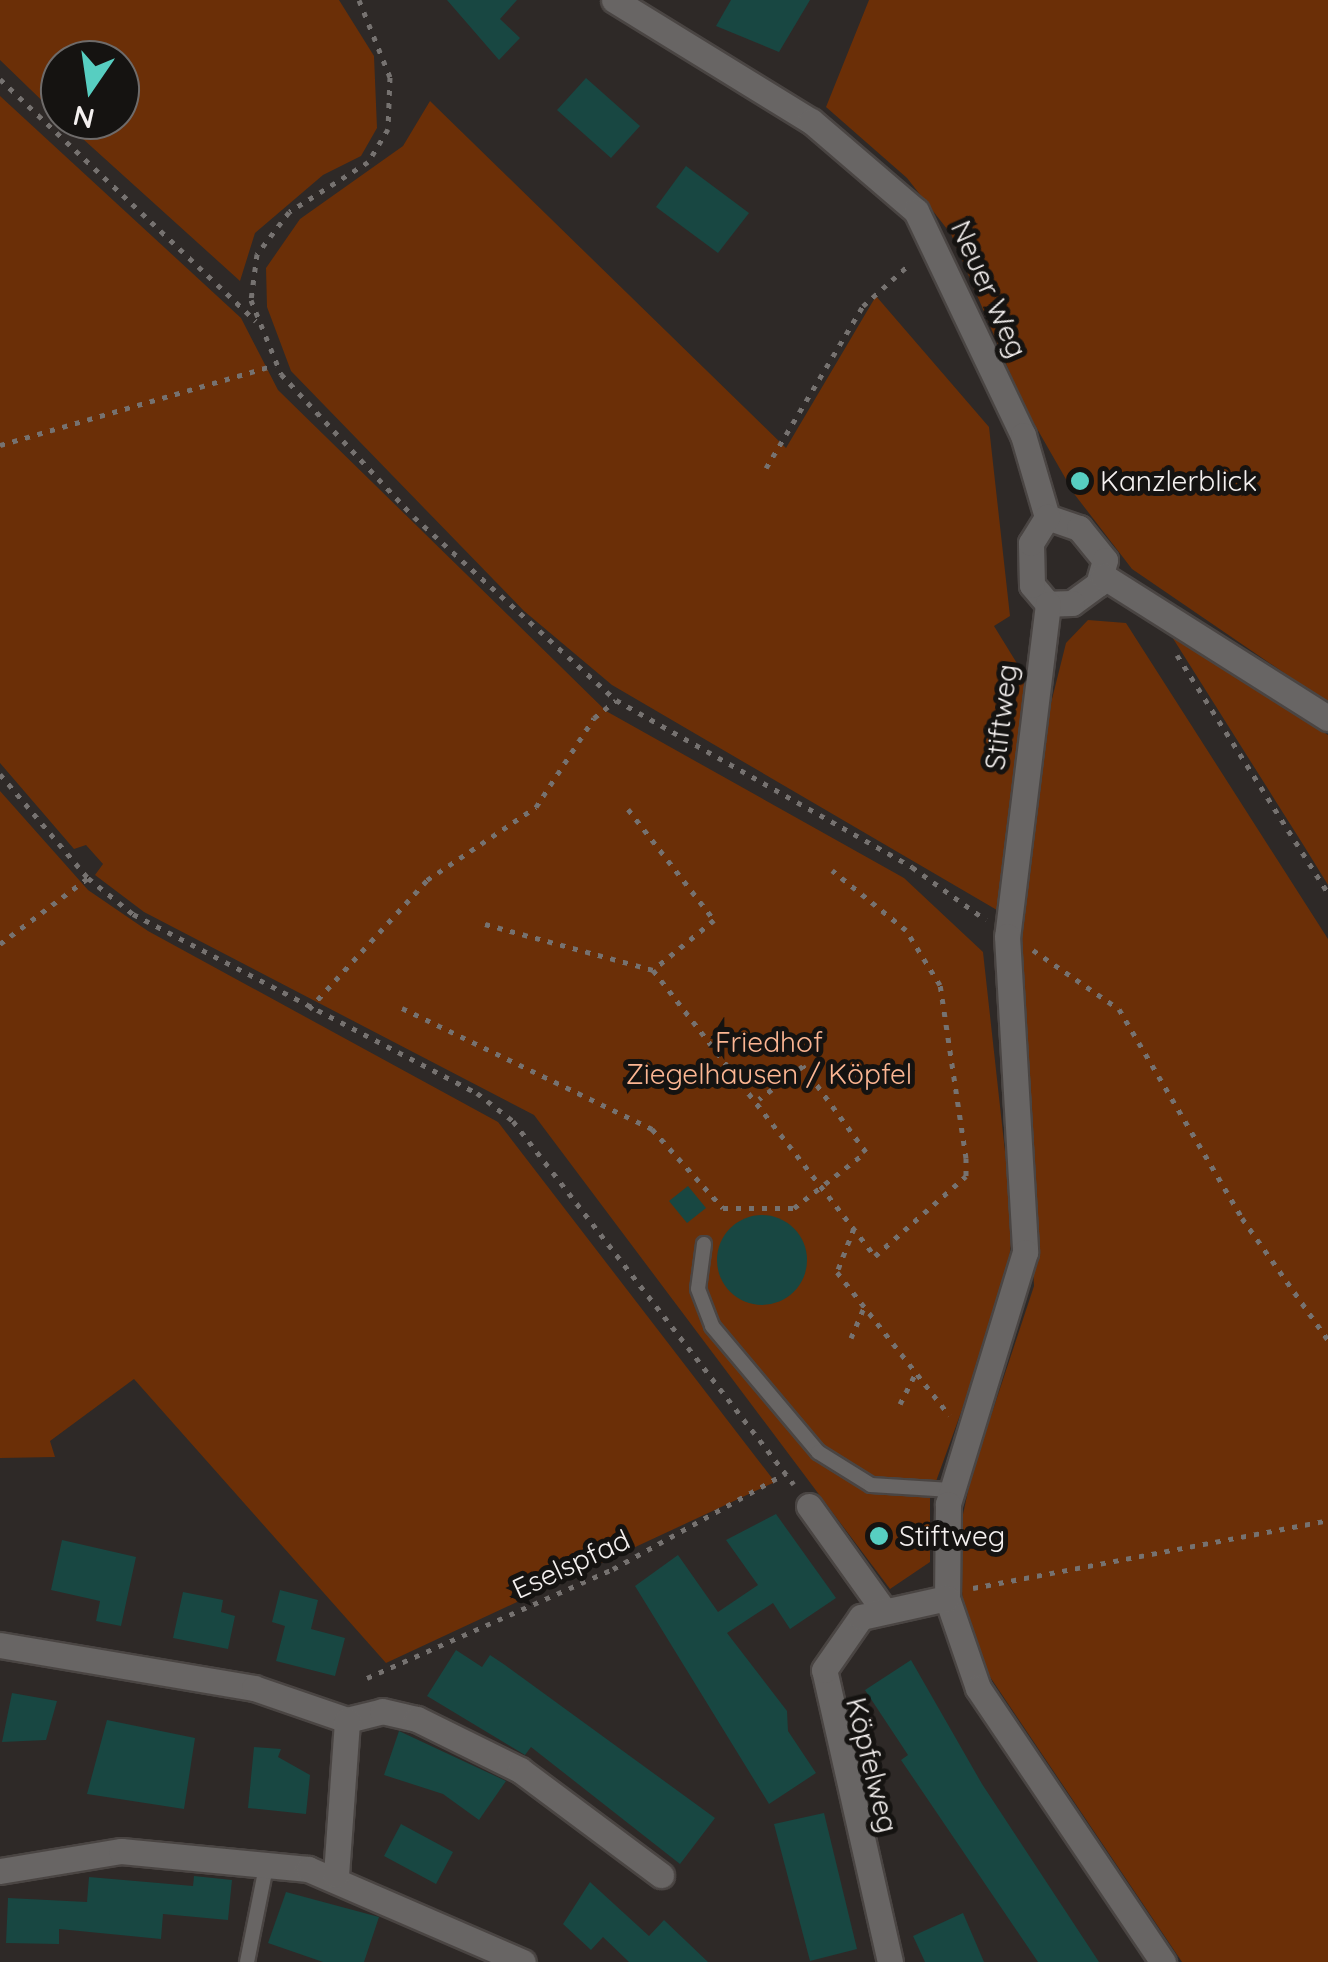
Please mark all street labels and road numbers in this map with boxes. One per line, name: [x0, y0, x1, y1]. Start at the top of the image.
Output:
street label: Neuer Weg: [944, 215, 1034, 363]
street label: Stiftweg: [978, 662, 1024, 772]
street label: Eselspfad: [507, 1522, 635, 1606]
street label: Köpfelweg: [839, 1694, 905, 1836]

